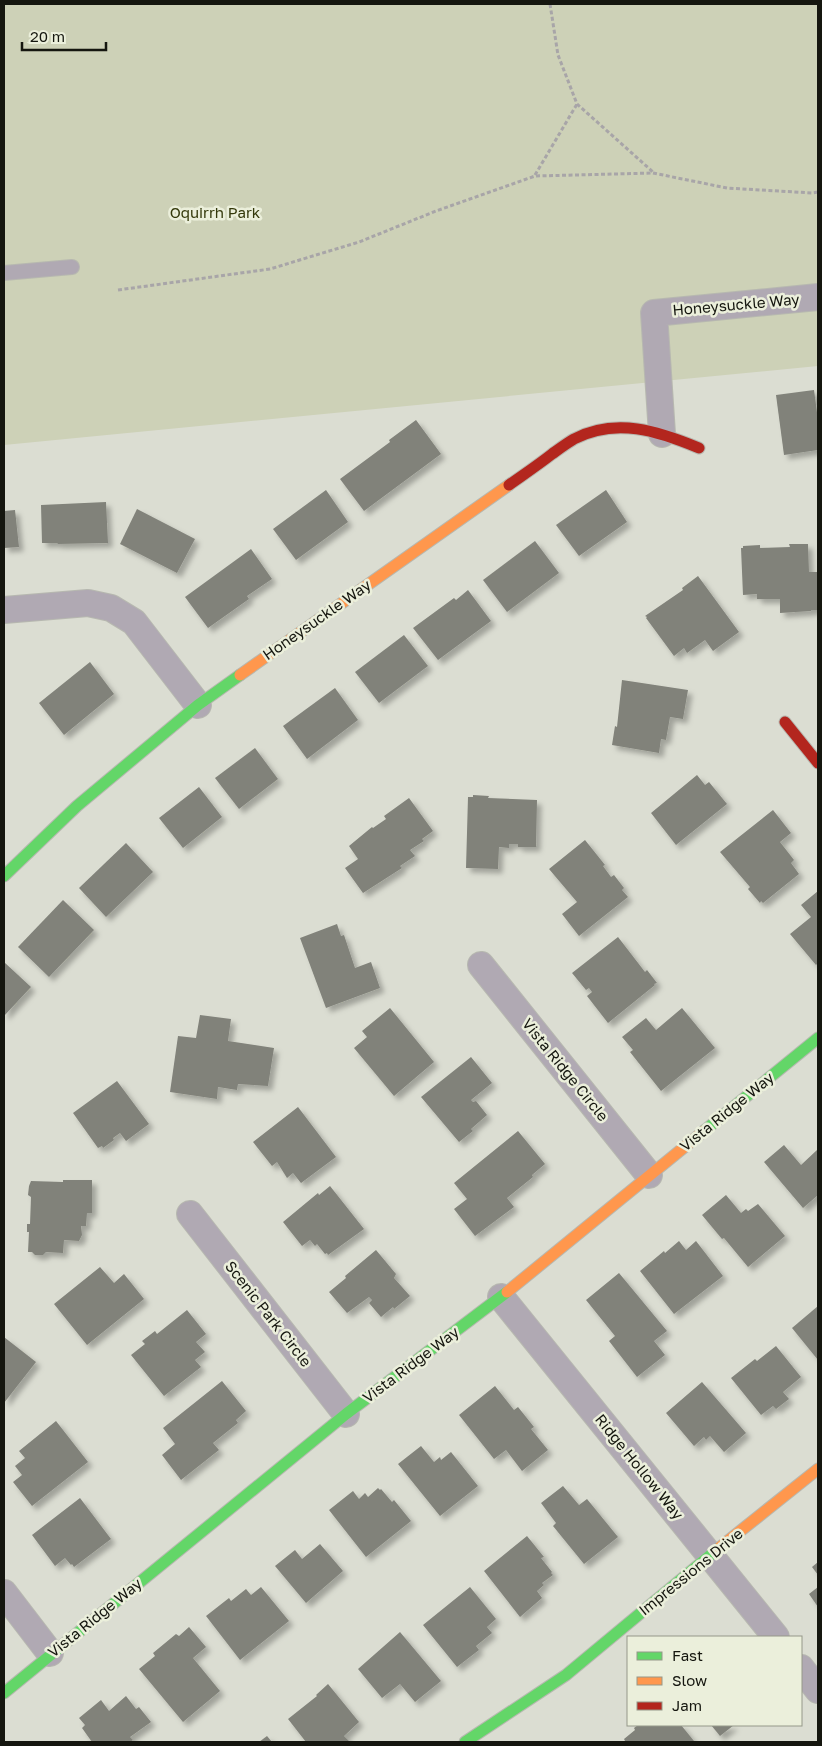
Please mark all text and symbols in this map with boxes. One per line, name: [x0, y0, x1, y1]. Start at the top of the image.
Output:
scale bar: [22, 20, 106, 52]
text: 20 m: [30, 27, 65, 45]
park label: Oquirrh Park: [170, 203, 261, 221]
street label: Honeysuckle Way: [672, 289, 801, 319]
street label: Honeysuckle Way: [259, 575, 374, 663]
street label: Vista Ridge Circle: [519, 1014, 613, 1125]
street label: Vista Ridge Way: [676, 1067, 777, 1155]
street label: Scenic Park Circle: [222, 1257, 316, 1370]
street label: Vista Ridge Way: [359, 1322, 463, 1406]
street label: Ridge Hollow Way: [592, 1410, 688, 1523]
street label: Impressions Drive: [635, 1524, 746, 1619]
street label: Vista Ridge Way: [44, 1573, 145, 1661]
legend: [627, 1636, 802, 1726]
text: Fast: [672, 1646, 703, 1664]
text: Slow: [672, 1671, 707, 1689]
text: Jam: [672, 1696, 702, 1714]

